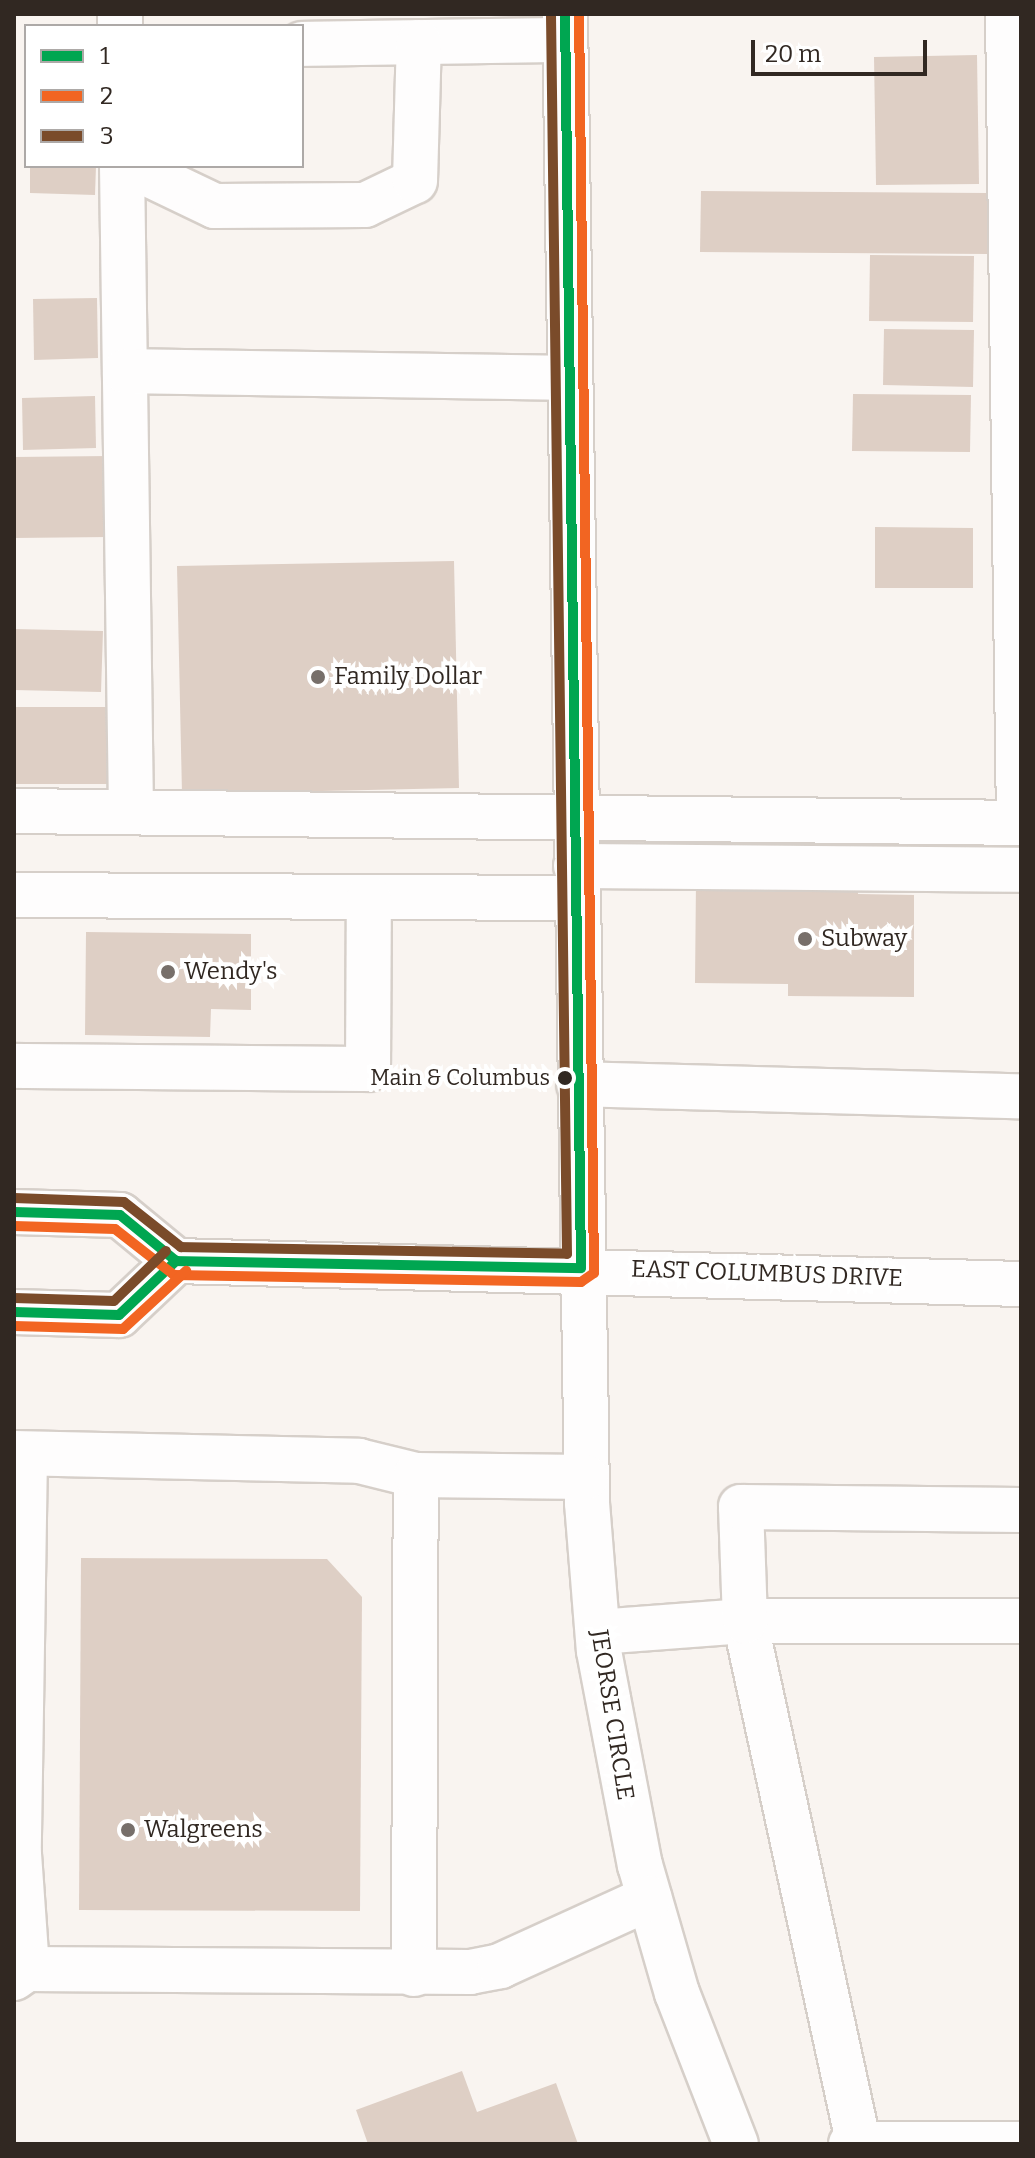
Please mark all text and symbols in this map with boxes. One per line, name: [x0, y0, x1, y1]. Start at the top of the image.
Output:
legend: [24, 24, 304, 168]
scale bar: [755, 24, 931, 74]
text: 20 m: [765, 40, 821, 68]
text: 1: [100, 42, 110, 70]
text: 2: [100, 82, 113, 110]
text: 3: [100, 122, 114, 150]
place label: Family Dollar: [334, 663, 482, 691]
marker: Family Dollar: [309, 668, 327, 686]
place label: Subway: [821, 925, 907, 953]
marker: Subway: [796, 930, 814, 948]
place label: Wendy's: [184, 958, 278, 986]
marker: Wendy's: [159, 963, 177, 981]
place label: Main & Columbus: [370, 1065, 550, 1091]
marker: Main & Columbus: [557, 1070, 573, 1086]
street label: EAST COLUMBUS DRIVE: [631, 1255, 903, 1293]
street label: JEORSE CIRCLE: [584, 1628, 640, 1802]
place label: Walgreens: [144, 1816, 263, 1844]
marker: Walgreens: [119, 1821, 137, 1839]

